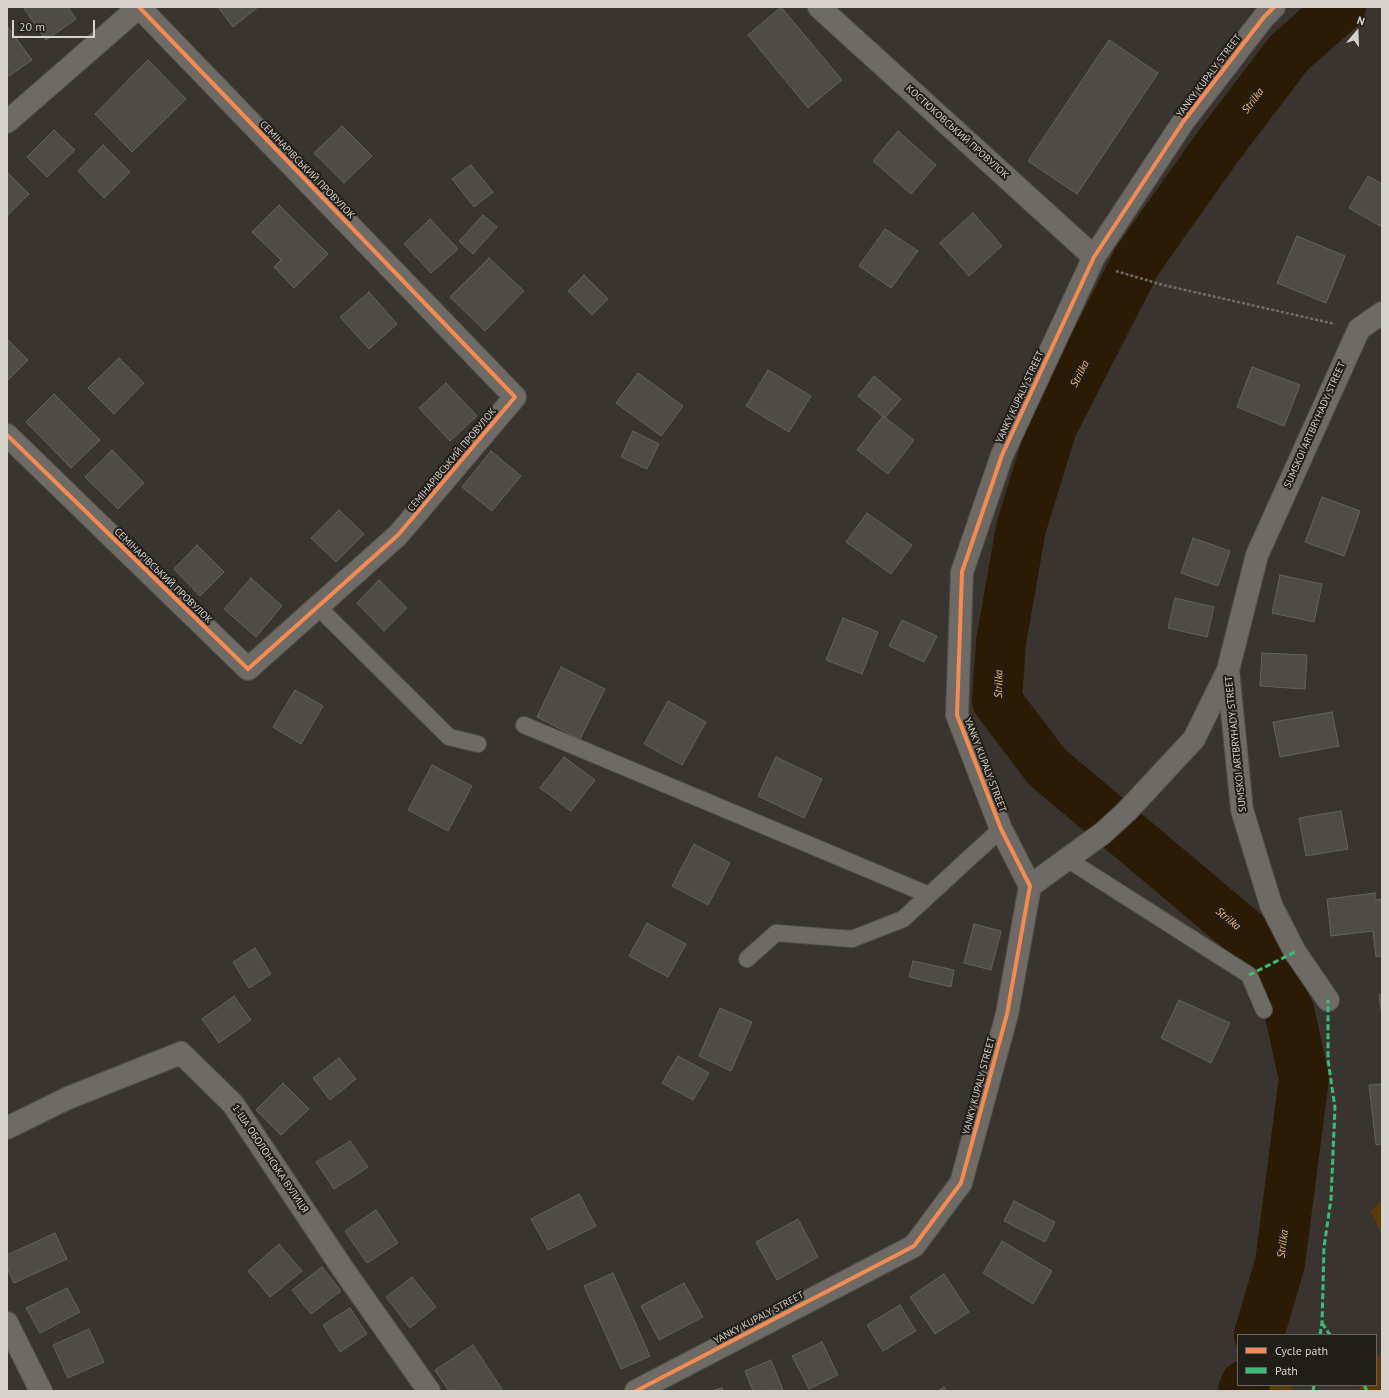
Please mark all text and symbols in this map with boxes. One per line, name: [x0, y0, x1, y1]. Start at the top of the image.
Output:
scale bar: [14, 12, 97, 38]
north arrow: [1337, 12, 1377, 52]
text: N: [1355, 13, 1367, 28]
text: 20 m: [19, 19, 45, 34]
street label: YANKY KUPALY STREET: [1174, 32, 1244, 120]
street label: КОСТЮКОВСЬКИЙ ПРОВУЛОК: [903, 83, 1011, 181]
water label: Strilka: [1239, 86, 1267, 116]
street label: СЕМІНАРІВСЬКИЙ ПРОВУЛОК: [257, 119, 357, 221]
street label: YANKY KUPALY STREET: [993, 349, 1047, 445]
water label: Strilka: [1068, 358, 1092, 390]
street label: SUMSKOI ARTBRYHADY STREET: [1282, 360, 1348, 490]
street label: СЕМІНАРІВСЬКИЙ ПРОВУЛОК: [405, 406, 499, 514]
street label: СЕМІНАРІВСЬКИЙ ПРОВУЛОК: [112, 526, 214, 626]
water label: Strilka: [992, 670, 1006, 698]
street label: SUMSKOI ARTBRYHADY STREET: [1223, 675, 1249, 813]
street label: YANKY KUPALY STREET: [961, 716, 1009, 814]
water label: Strilka: [1213, 905, 1243, 933]
street label: YANKY KUPALY STREET: [960, 1036, 998, 1136]
street label: 1-ША ОБОЛОНСЬКА ВУЛИЦЯ: [229, 1103, 311, 1215]
water label: Strilka: [1275, 1229, 1291, 1259]
street label: YANKY KUPALY STREET: [712, 1289, 806, 1347]
legend: [1237, 1334, 1377, 1386]
text: Cycle path: [1275, 1343, 1328, 1358]
text: Path: [1275, 1363, 1298, 1378]

